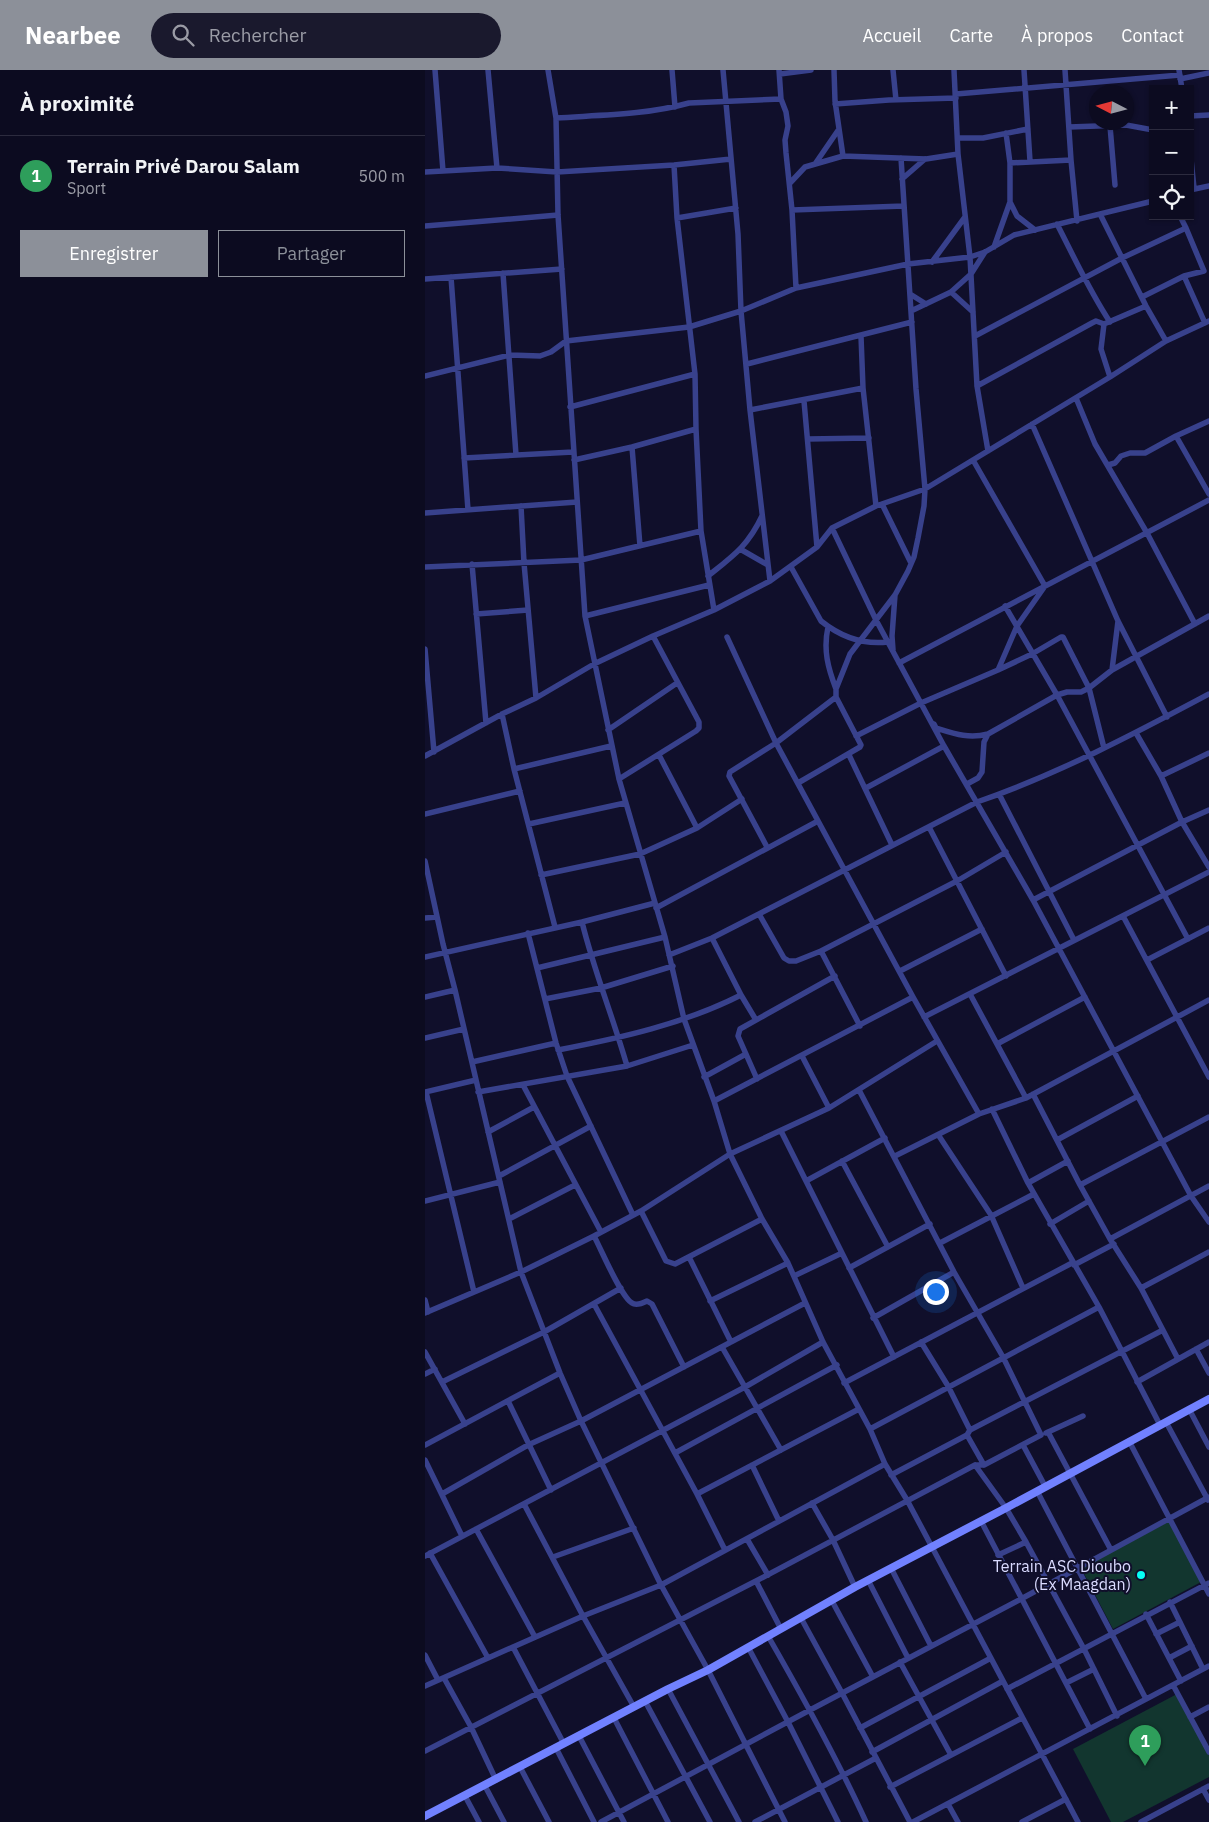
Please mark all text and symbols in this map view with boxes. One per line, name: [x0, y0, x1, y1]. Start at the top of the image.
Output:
search box: [151, 13, 501, 58]
text: Nearbee: [25, 19, 121, 51]
icon: search: [169, 21, 197, 49]
text: Rechercher: [209, 23, 307, 47]
text: Accueil: [862, 24, 921, 47]
text: Carte: [949, 24, 993, 47]
text: À propos: [1021, 24, 1093, 47]
text: Contact: [1121, 24, 1184, 47]
north arrow: [1089, 85, 1134, 130]
map controls: [1149, 85, 1194, 220]
button: +: [1149, 85, 1194, 130]
text: À proximité: [20, 89, 134, 117]
button: −: [1149, 130, 1194, 175]
text: Terrain Privé Darou Salam: [67, 154, 300, 178]
text: 1: [31, 166, 41, 186]
text: 500 m: [358, 166, 405, 186]
button: locate: [1149, 175, 1194, 220]
text: Sport: [67, 178, 106, 198]
button: Enregistrer: [20, 230, 208, 277]
button: Partager: [218, 230, 405, 277]
your location: [923, 1279, 949, 1305]
place label: Terrain ASC Dioubo (Ex Maagdan): [993, 1556, 1131, 1594]
marker: Terrain ASC Dioubo (Ex Maagdan): [1135, 1569, 1147, 1581]
pin: 1: [1129, 1725, 1161, 1766]

